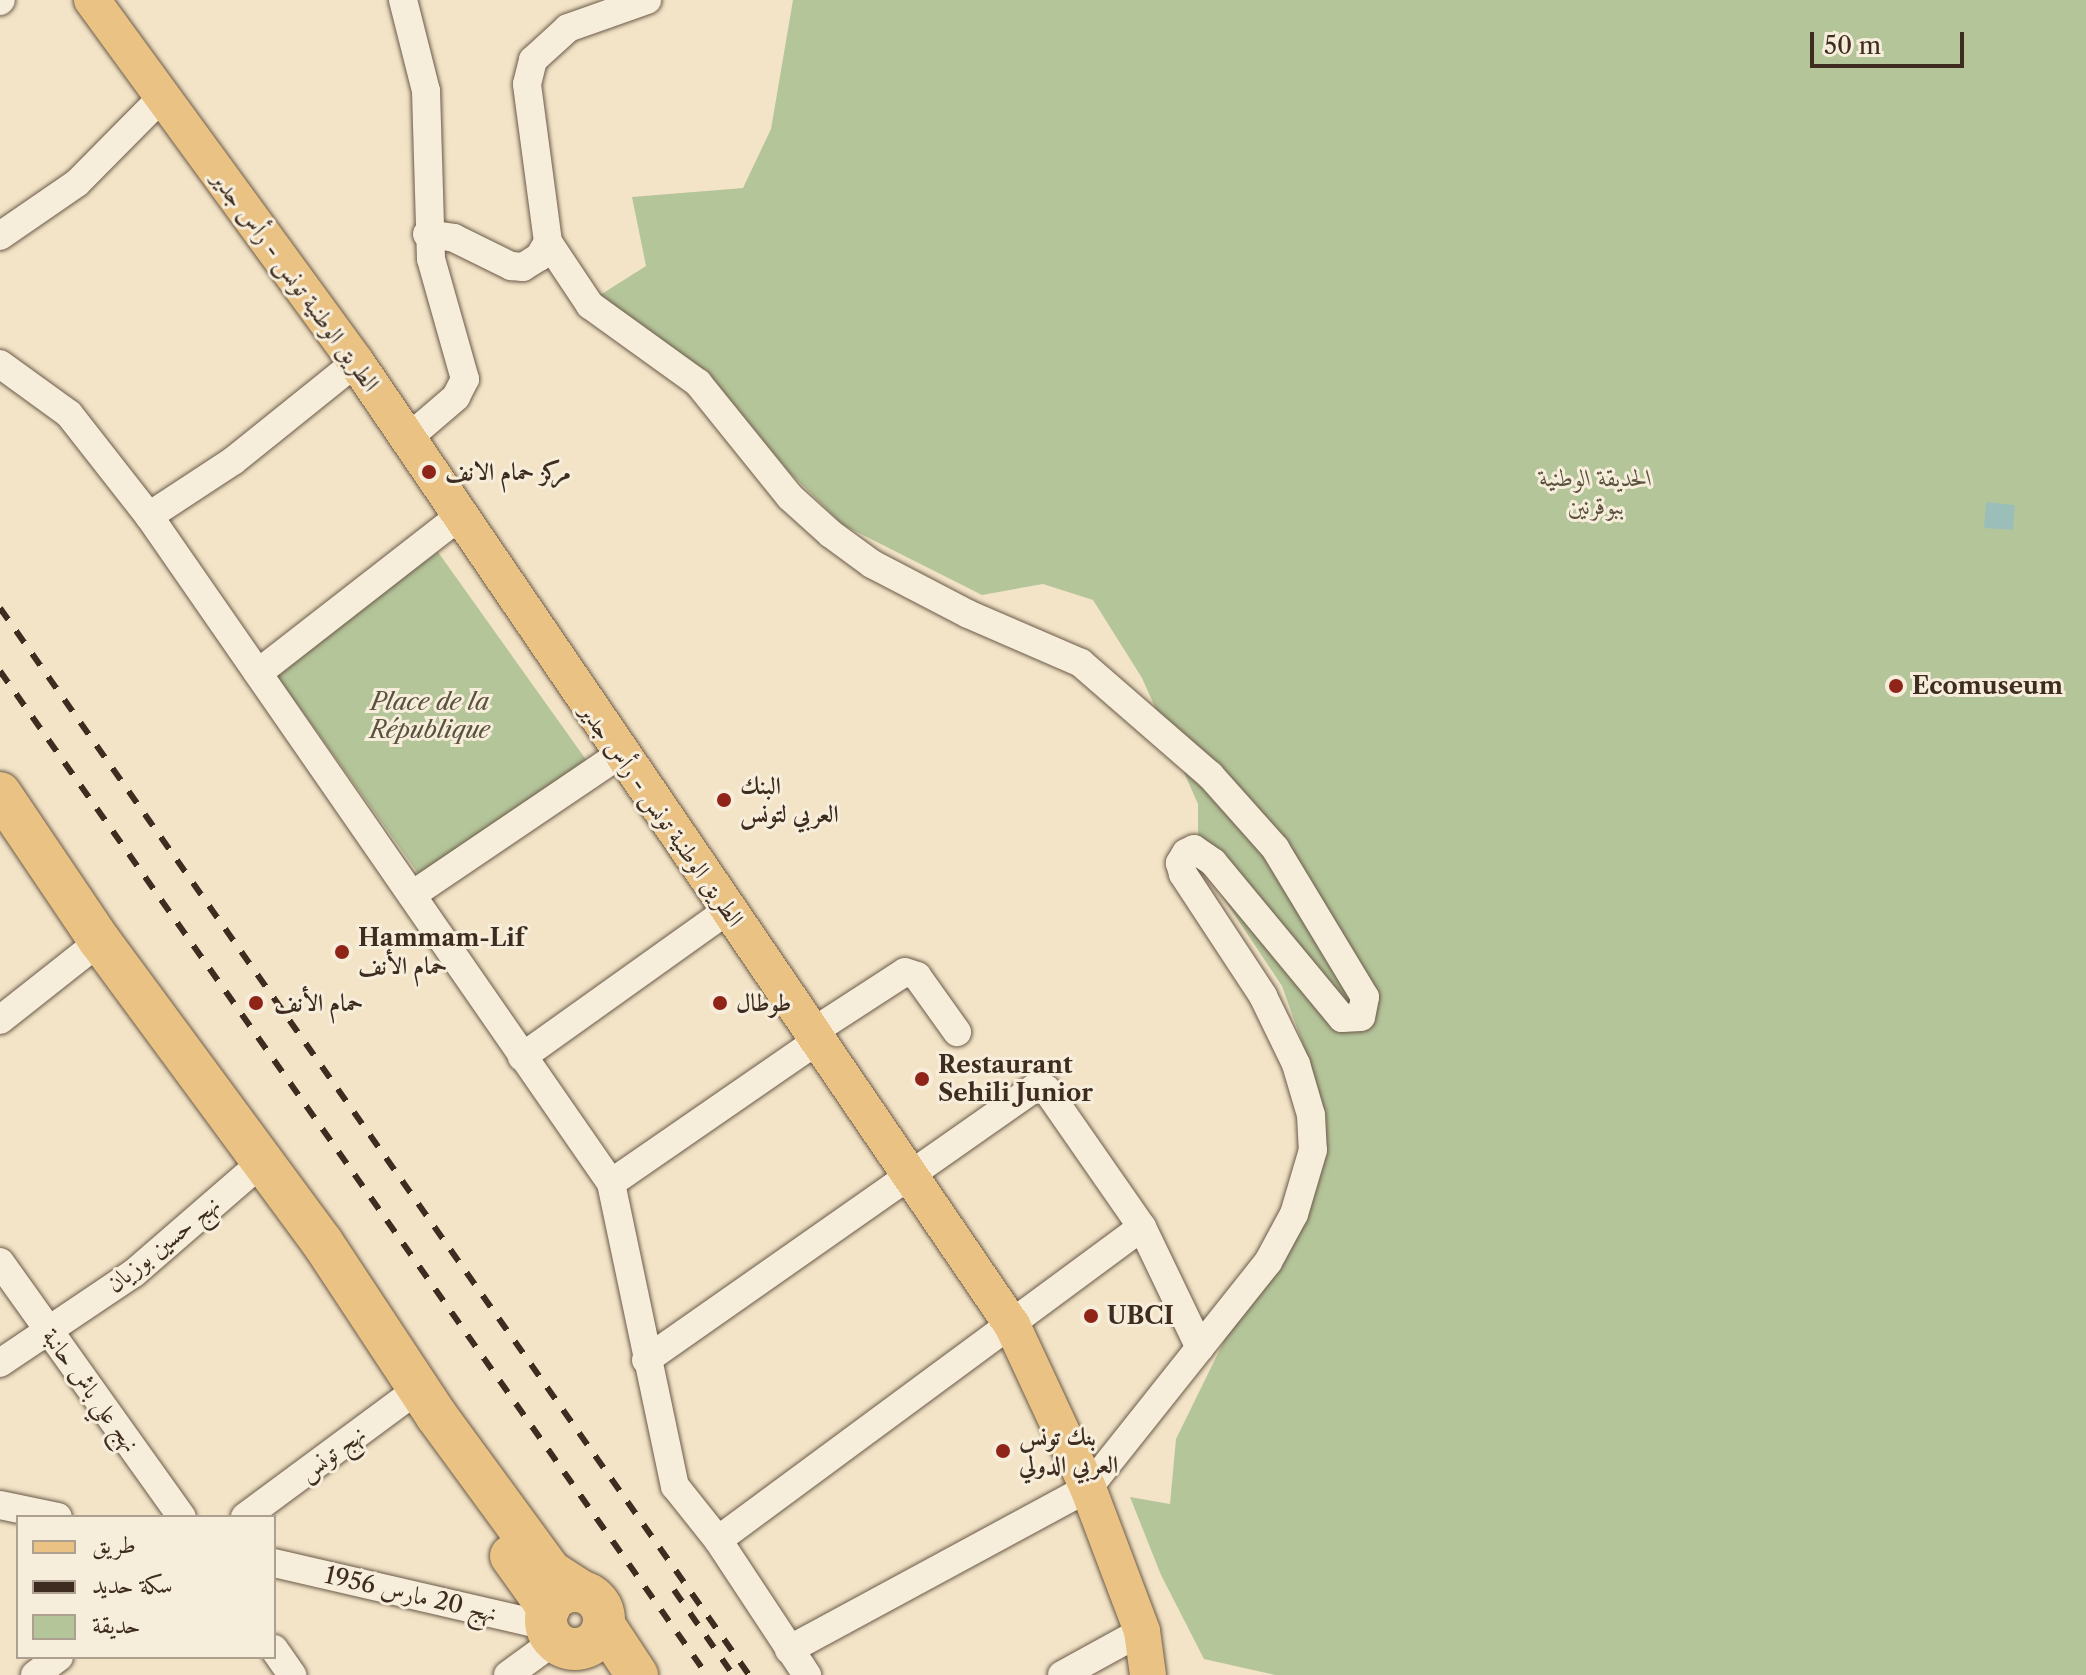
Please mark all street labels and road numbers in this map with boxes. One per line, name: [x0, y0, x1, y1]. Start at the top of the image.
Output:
street label: الطريق الوطنية تونس - رأس جدير: [206, 165, 386, 397]
street label: الطريق الوطنية تونس - رأس جدير: [574, 698, 750, 932]
street label: نهج حسين بوزيان: [100, 1190, 226, 1298]
street label: نهج علي باش حانبة: [36, 1322, 146, 1458]
street label: نهج تونس: [293, 1419, 371, 1487]
street label: نهج 20 مارس 1956: [322, 1560, 500, 1628]

